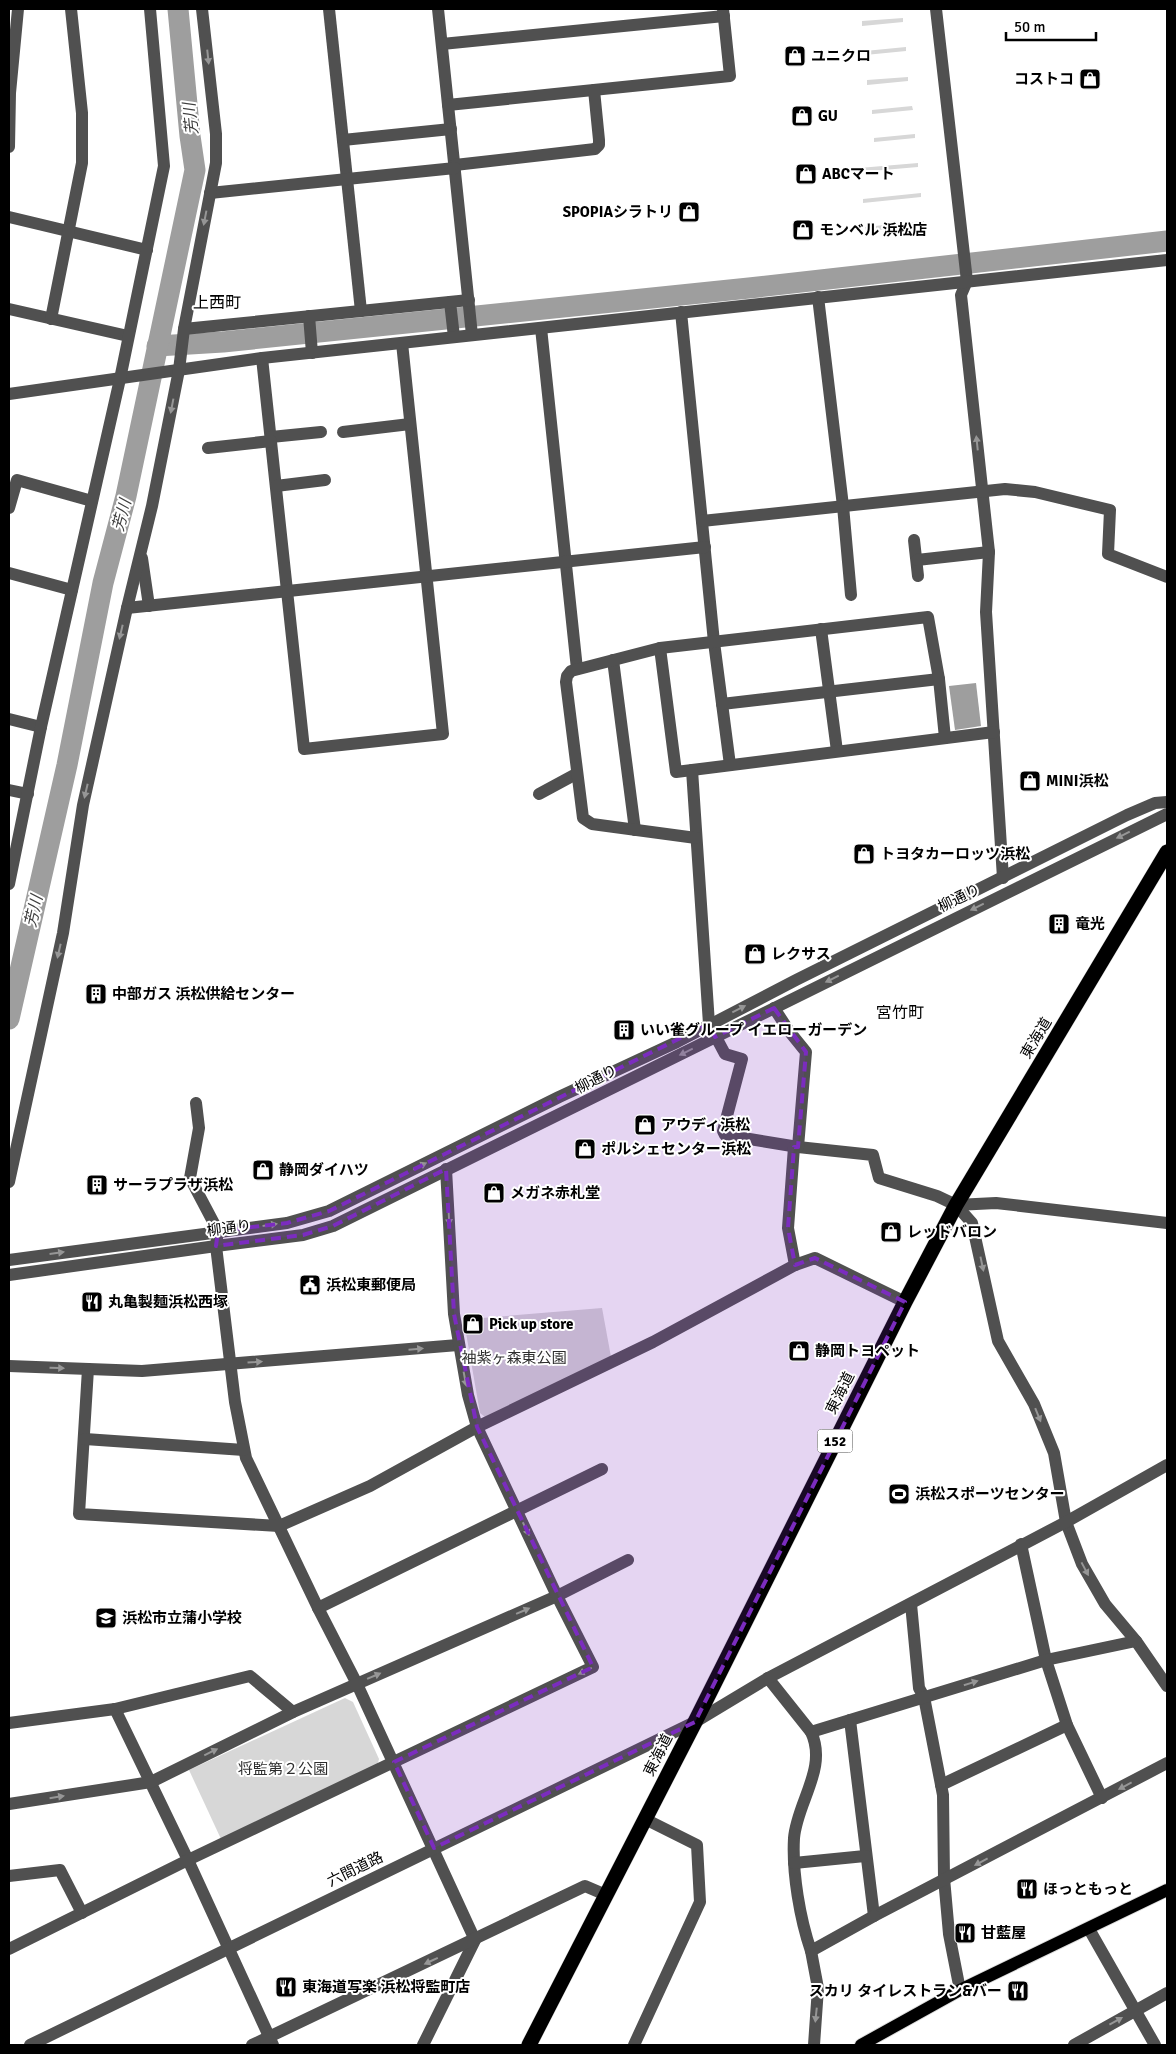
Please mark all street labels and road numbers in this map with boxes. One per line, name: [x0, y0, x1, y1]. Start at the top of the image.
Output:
street label: 柳通り: [935, 880, 983, 916]
street label: 東海道: [1017, 1014, 1055, 1062]
street label: 柳通り: [572, 1061, 620, 1097]
street label: 柳通り: [206, 1216, 252, 1240]
street label: 東海道: [822, 1369, 858, 1417]
road number: 152: [818, 1430, 852, 1452]
street label: 東海道: [640, 1731, 676, 1779]
street label: 六間道路: [324, 1848, 386, 1890]

